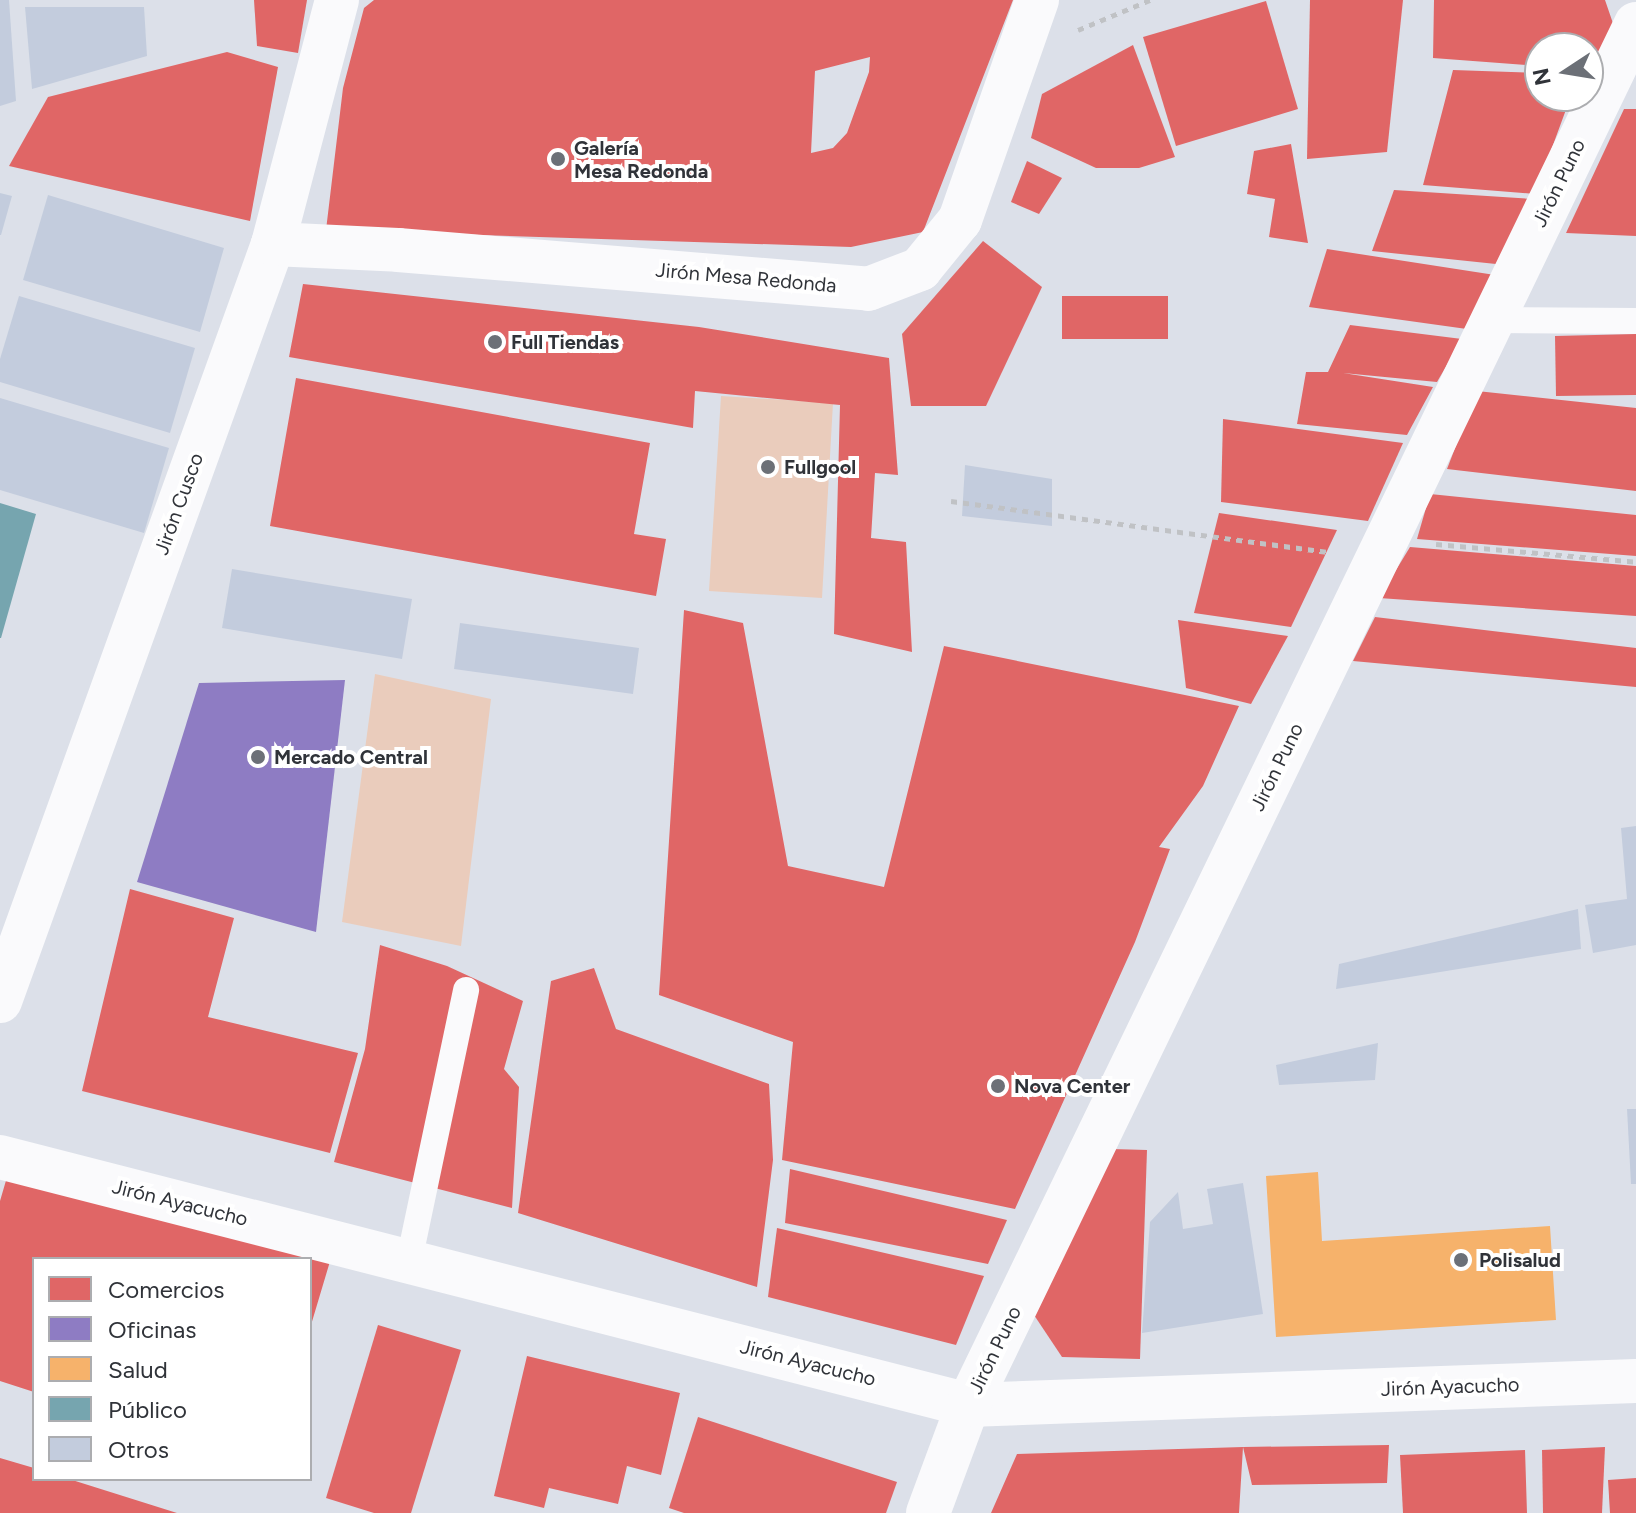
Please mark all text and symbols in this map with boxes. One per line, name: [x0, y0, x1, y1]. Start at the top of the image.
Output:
north arrow: [1524, 32, 1604, 112]
text: N: [1527, 66, 1557, 88]
street label: Jirón Puno: [1527, 135, 1591, 231]
place label: Galería Mesa Redonda: [574, 136, 708, 183]
marker: Galería Mesa Redonda: [549, 150, 567, 168]
street label: Jirón Mesa Redonda: [655, 258, 837, 298]
place label: Full Tiendas: [511, 330, 619, 354]
marker: Full Tiendas: [486, 333, 504, 351]
street label: Jirón Cusco: [149, 450, 209, 558]
place label: Fullgool: [784, 455, 856, 479]
marker: Fullgool: [759, 458, 777, 476]
street label: Jirón Puno: [1245, 719, 1309, 815]
place label: Mercado Central: [274, 745, 428, 769]
marker: Mercado Central: [249, 748, 267, 766]
place label: Nova Center: [1014, 1074, 1130, 1098]
marker: Nova Center: [989, 1077, 1007, 1095]
street label: Jirón Ayacucho: [110, 1175, 250, 1231]
place label: Polisalud: [1479, 1248, 1561, 1272]
marker: Polisalud: [1450, 1249, 1472, 1271]
legend: [32, 1257, 312, 1481]
text: Comercios: [108, 1275, 225, 1304]
street label: Jirón Puno: [963, 1302, 1027, 1398]
text: Oficinas: [108, 1315, 196, 1344]
street label: Jirón Ayacucho: [738, 1335, 878, 1391]
text: Salud: [108, 1355, 168, 1384]
street label: Jirón Ayacucho: [1380, 1373, 1520, 1401]
text: Público: [108, 1395, 187, 1424]
text: Otros: [108, 1435, 169, 1464]

